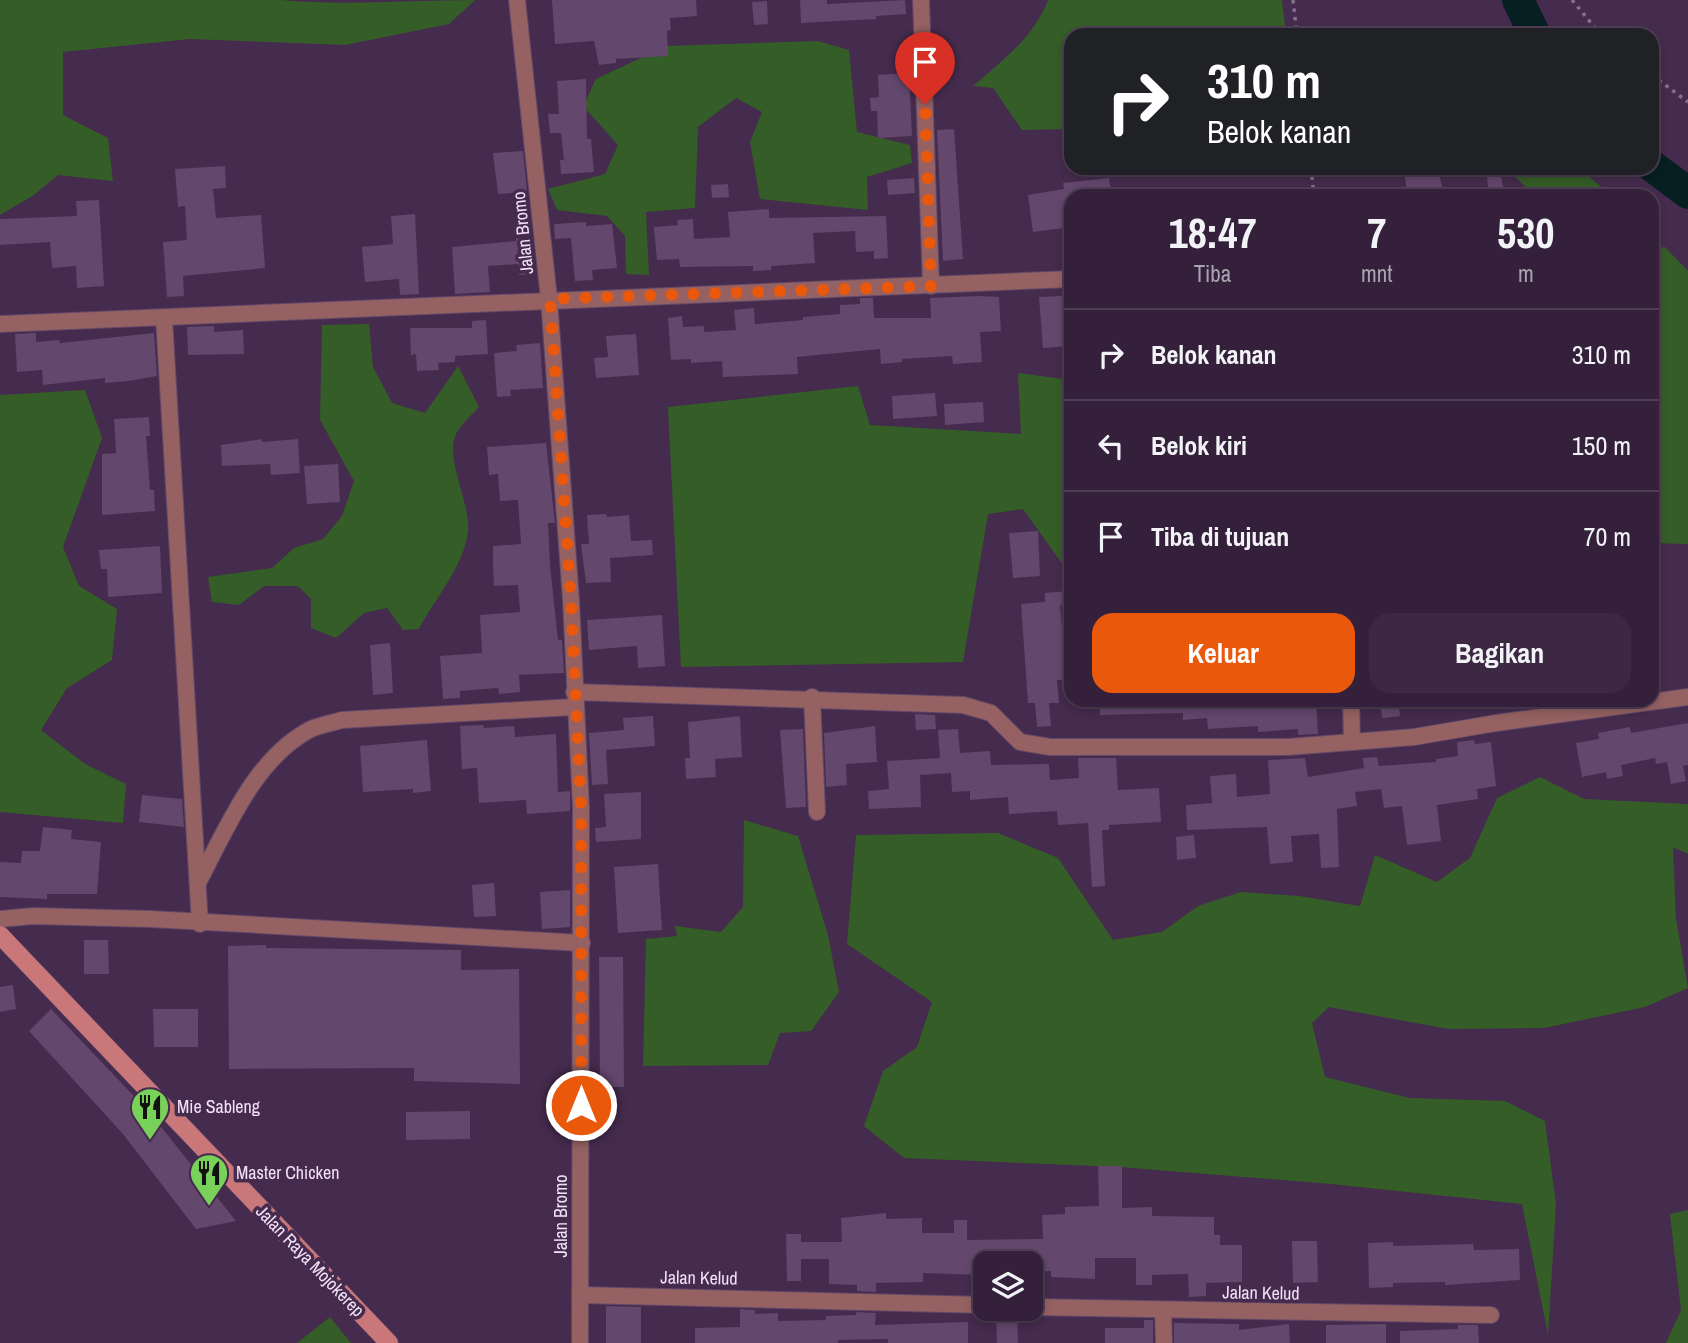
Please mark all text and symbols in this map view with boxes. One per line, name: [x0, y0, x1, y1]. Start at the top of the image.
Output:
pin: [895, 32, 955, 104]
icon: arrive: [906, 43, 944, 81]
text: 310 m: [1207, 47, 1321, 113]
icon: right: [1092, 56, 1183, 147]
text: Belok kanan: [1207, 110, 1351, 153]
street label: Jalan Bromo: [506, 191, 539, 276]
text: 18:47: [1169, 205, 1257, 261]
text: 7: [1367, 205, 1386, 261]
text: 530: [1497, 205, 1555, 261]
text: Tiba: [1194, 258, 1231, 289]
text: mnt: [1361, 258, 1393, 289]
text: m: [1518, 258, 1534, 289]
icon: right: [1092, 336, 1130, 374]
text: Belok kanan: [1151, 337, 1277, 372]
text: 310 m: [1572, 337, 1631, 372]
icon: left: [1092, 427, 1130, 465]
text: Belok kiri: [1151, 428, 1247, 463]
text: 150 m: [1572, 428, 1631, 463]
icon: arrive: [1092, 518, 1130, 556]
text: Tiba di tujuan: [1151, 519, 1289, 554]
text: 70 m: [1584, 519, 1631, 554]
button: Keluar: [1092, 613, 1355, 693]
button: Bagikan: [1369, 613, 1631, 693]
position arrow: [544, 1068, 618, 1142]
restaurant icon: Mie Sableng: [129, 1086, 171, 1141]
place label: Mie Sableng: [177, 1094, 261, 1119]
restaurant icon: Master Chicken: [188, 1152, 230, 1207]
place label: Master Chicken: [236, 1160, 339, 1185]
street label: Jalan Bromo: [548, 1175, 573, 1257]
street label: Jalan Raya Mojokerep: [250, 1199, 370, 1322]
map controls: [973, 1251, 1043, 1321]
button: layers: [973, 1251, 1043, 1321]
street label: Jalan Kelud: [660, 1264, 738, 1291]
street label: Jalan Kelud: [1222, 1279, 1300, 1306]

